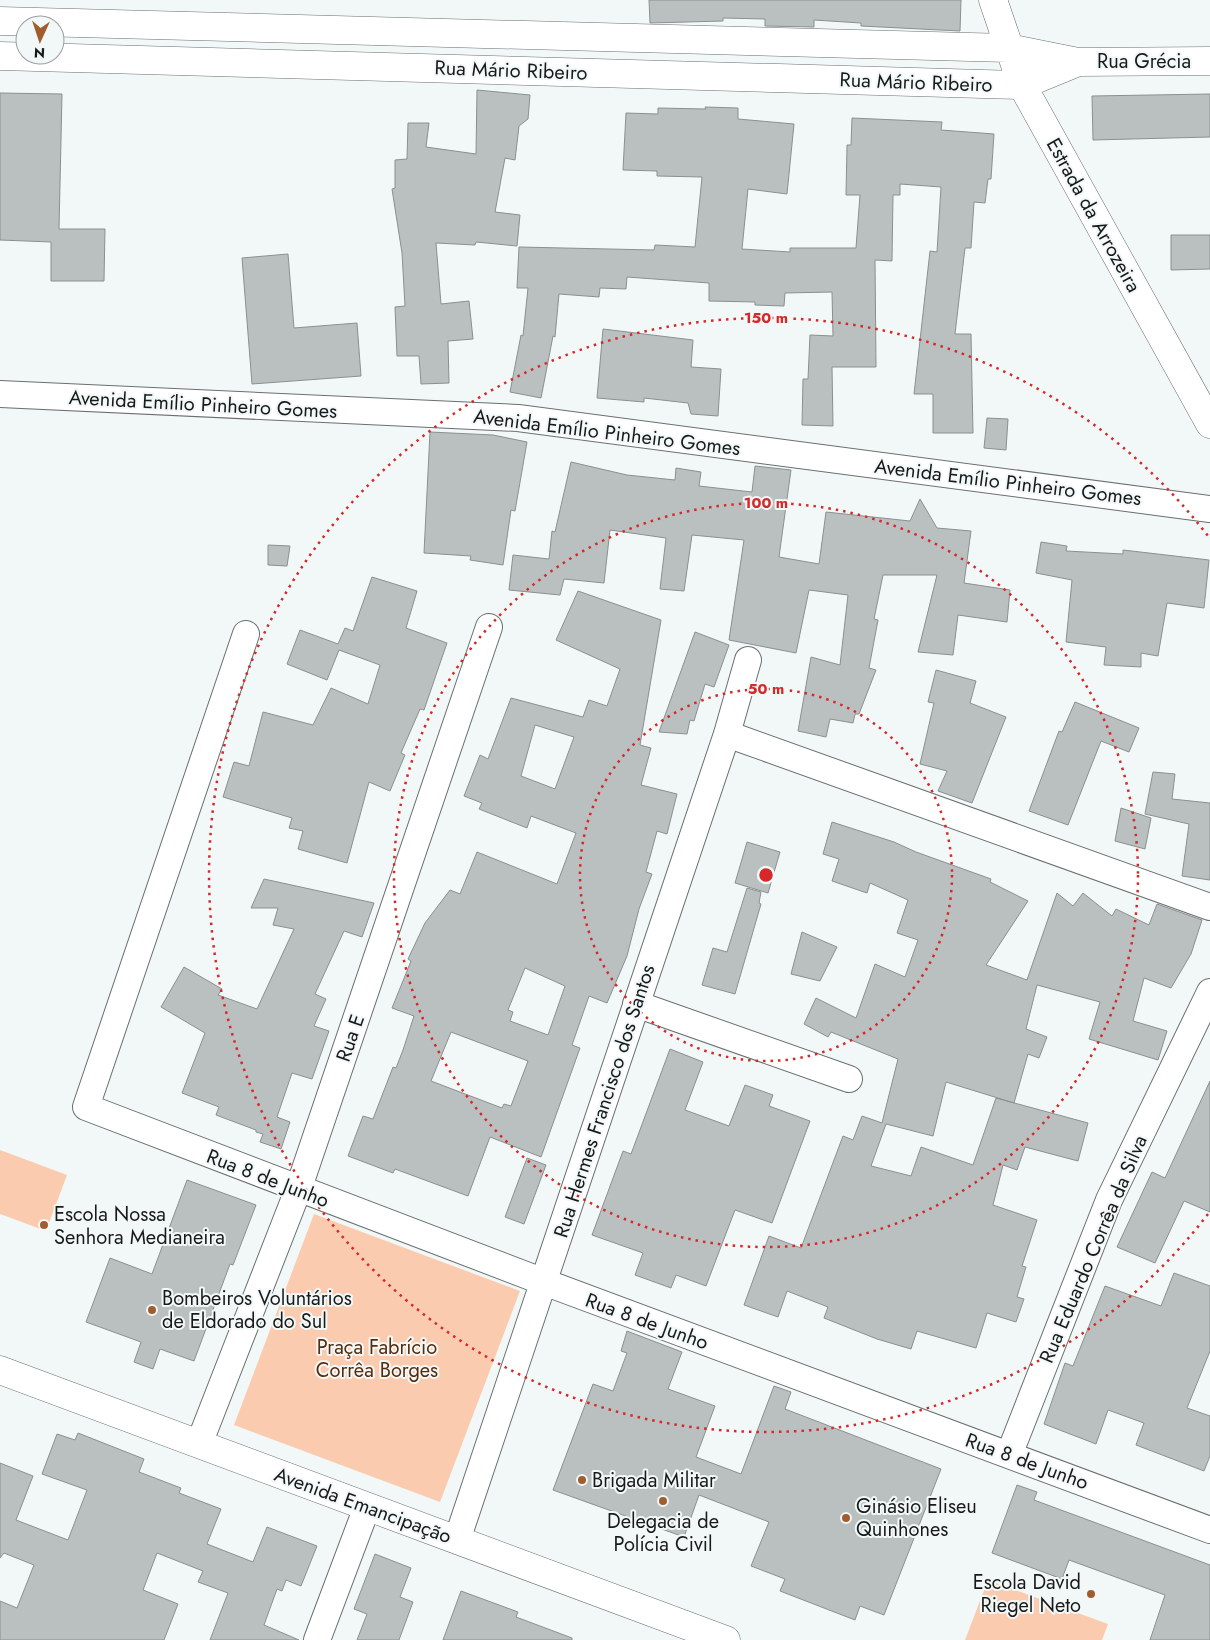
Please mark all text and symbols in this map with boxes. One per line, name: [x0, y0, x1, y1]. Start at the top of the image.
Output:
north arrow: [15, 15, 65, 65]
text: N: [33, 43, 45, 63]
street label: Rua Grécia: [1097, 47, 1191, 76]
street label: Rua Mário Ribeiro: [434, 53, 588, 88]
street label: Rua Mário Ribeiro: [839, 65, 993, 100]
street label: Estrada da Arrozeira: [1039, 133, 1148, 298]
text: 150 m: [744, 307, 788, 329]
street label: Avenida Emílio Pinheiro Gomes: [68, 383, 338, 426]
street label: Avenida Emílio Pinheiro Gomes: [472, 402, 742, 463]
street label: Avenida Emílio Pinheiro Gomes: [873, 452, 1143, 513]
text: 100 m: [744, 492, 788, 514]
text: 50 m: [748, 678, 784, 700]
centre of rings: [757, 866, 775, 884]
street label: Rua Hermes Francisco dos Santos: [547, 961, 662, 1242]
street label: Rua E: [329, 1011, 372, 1066]
street label: Rua Eduardo Corrêa da Silva: [1032, 1131, 1155, 1368]
street label: Rua 8 de Junho: [202, 1142, 333, 1215]
place label: Escola Nossa Senhora Medianeira: [54, 1200, 225, 1252]
marker: Escola Nossa Senhora Medianeira: [38, 1219, 50, 1231]
place label: Bombeiros Voluntários de Eldorado do Sul: [162, 1284, 352, 1336]
street label: Rua 8 de Junho: [581, 1286, 713, 1357]
marker: Bombeiros Voluntários de Eldorado do Sul: [146, 1304, 158, 1316]
park label: Praça Fabrício Corrêa Borges: [316, 1333, 438, 1385]
street label: Rua 8 de Junho: [961, 1426, 1093, 1497]
street label: Avenida Emancipação: [270, 1460, 455, 1551]
place label: Brigada Militar: [592, 1466, 716, 1495]
marker: Brigada Militar: [576, 1474, 588, 1486]
place label: Ginásio Eliseu Quinhones: [856, 1492, 977, 1544]
marker: Delegacia de Polícia Civil: [657, 1495, 669, 1507]
place label: Delegacia de Polícia Civil: [607, 1507, 719, 1559]
marker: Ginásio Eliseu Quinhones: [840, 1512, 852, 1524]
place label: Escola David Riegel Neto: [973, 1568, 1081, 1620]
marker: Escola David Riegel Neto: [1085, 1588, 1097, 1600]

